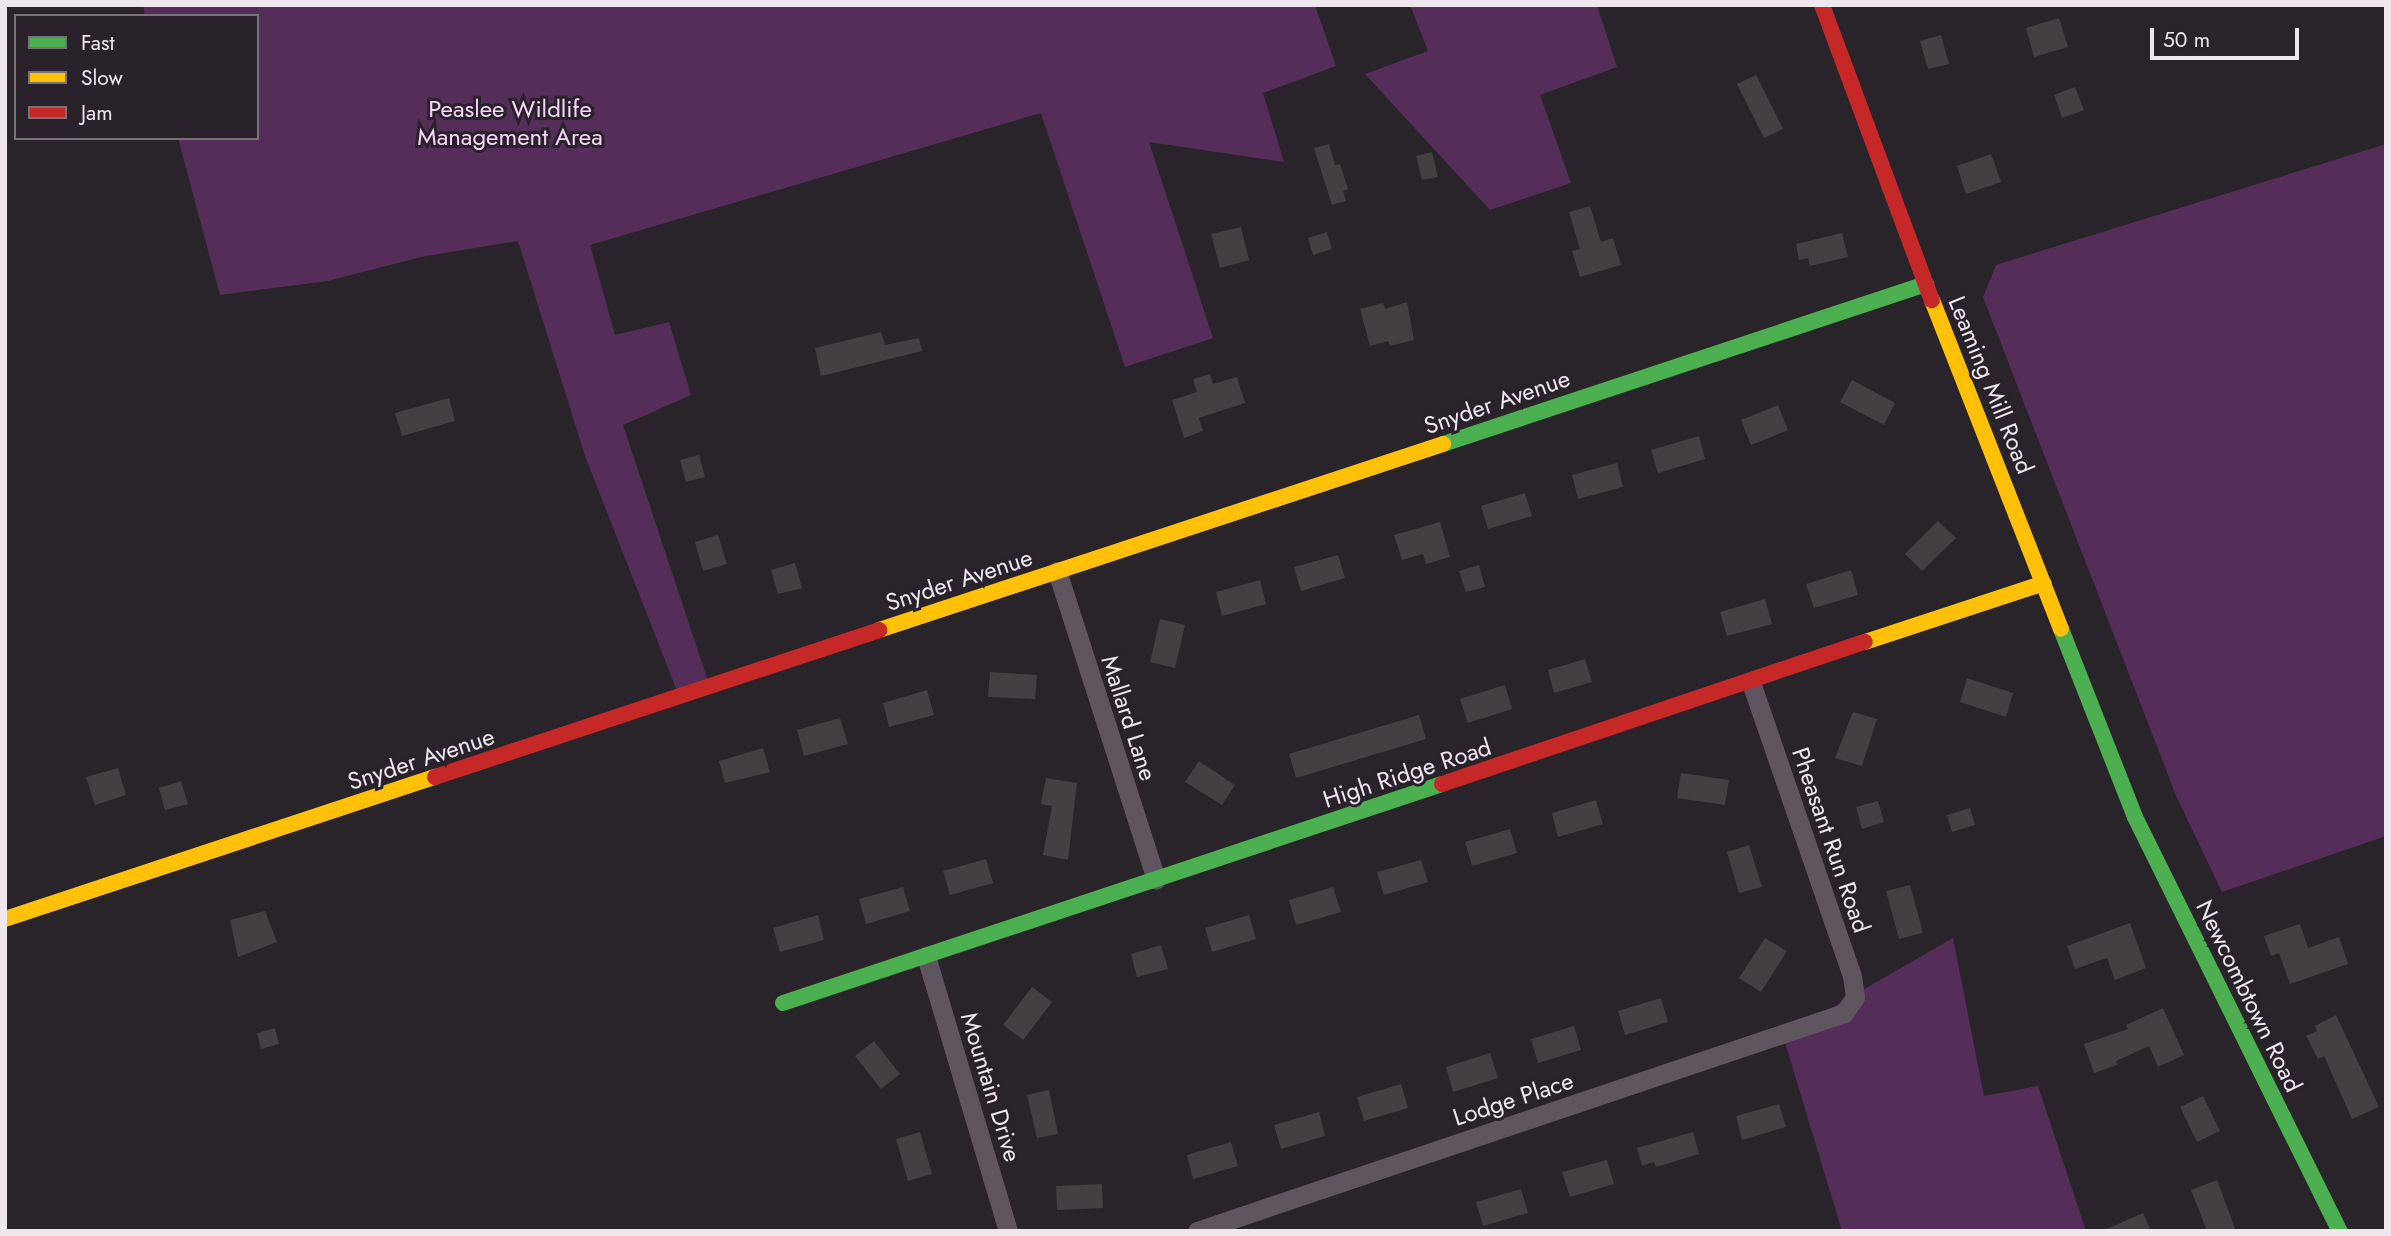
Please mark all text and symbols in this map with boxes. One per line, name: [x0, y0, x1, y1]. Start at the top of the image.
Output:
legend: [14, 14, 259, 140]
scale bar: [2153, 14, 2302, 58]
text: 50 m: [2163, 25, 2210, 55]
text: Fast: [81, 28, 114, 58]
text: Slow: [81, 63, 123, 93]
park label: Peaslee Wildlife Management Area: [417, 95, 603, 151]
text: Jam: [81, 98, 113, 128]
street label: Leaming Mill Road: [1942, 292, 2040, 478]
street label: Snyder Avenue: [1420, 364, 1574, 440]
street label: Snyder Avenue: [882, 543, 1036, 617]
street label: Mallard Lane: [1095, 652, 1163, 784]
street label: Snyder Avenue: [344, 722, 498, 796]
street label: High Ridge Road: [1319, 732, 1495, 814]
street label: Pheasant Run Road: [1786, 744, 1876, 936]
street label: Newcombtown Road: [2190, 895, 2308, 1097]
street label: Mountain Drive: [955, 1009, 1027, 1165]
street label: Lodge Place: [1449, 1066, 1577, 1132]

